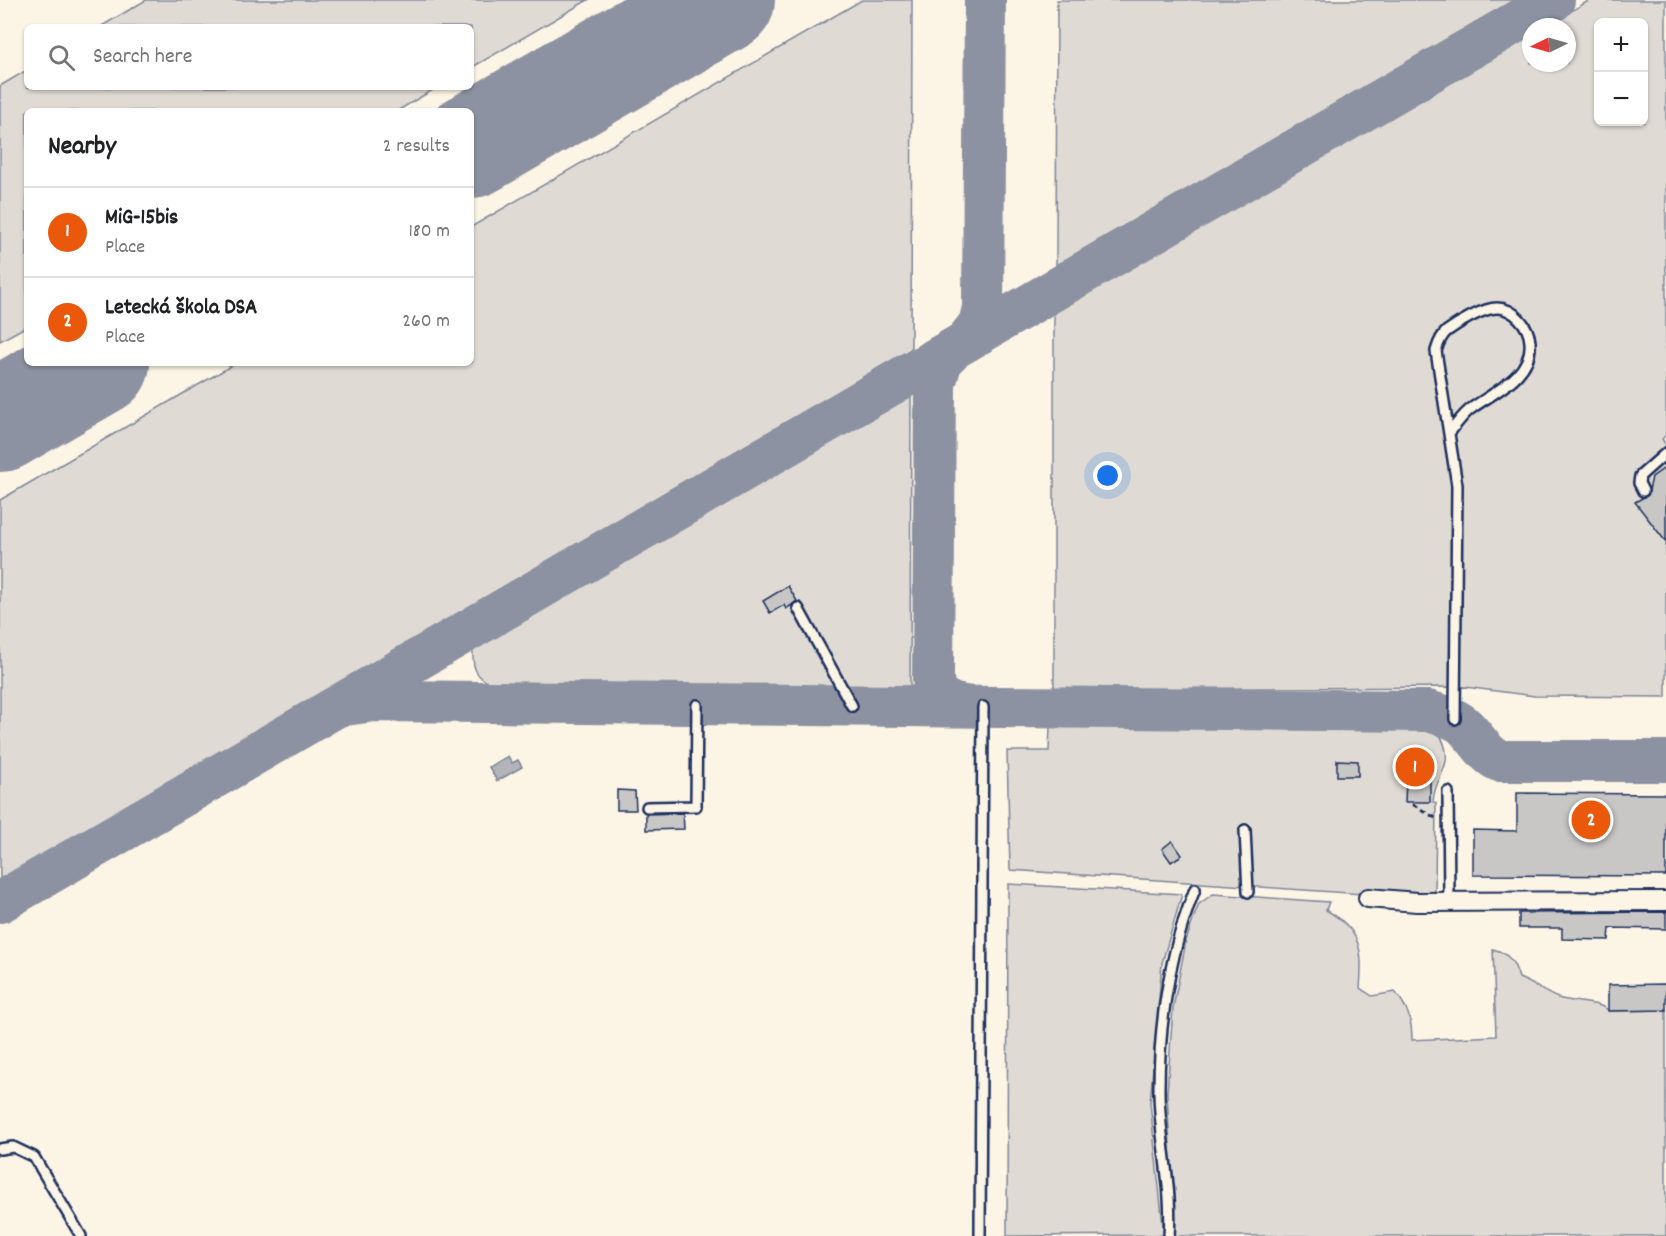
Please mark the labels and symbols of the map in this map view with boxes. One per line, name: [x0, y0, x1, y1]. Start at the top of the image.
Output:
north arrow: [1522, 18, 1576, 72]
your location: [1093, 461, 1122, 490]
pin: 1: [1396, 744, 1434, 789]
pin: 2: [1572, 798, 1610, 842]

